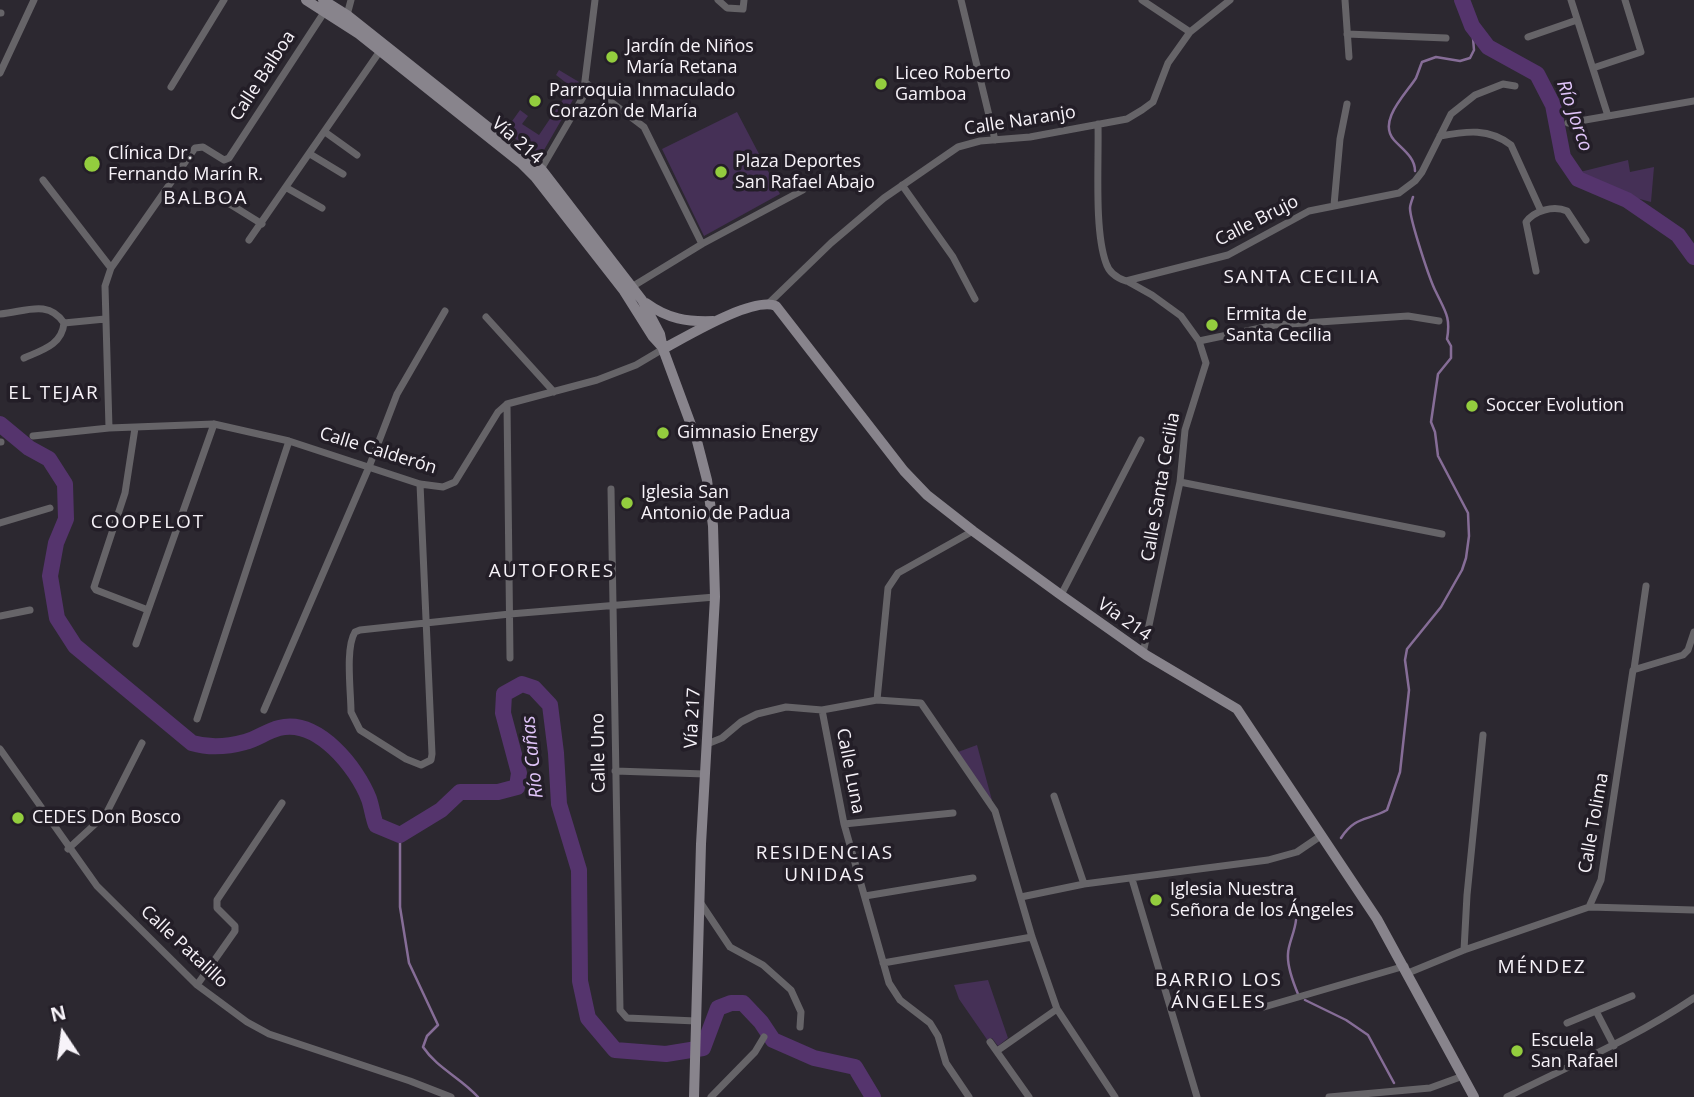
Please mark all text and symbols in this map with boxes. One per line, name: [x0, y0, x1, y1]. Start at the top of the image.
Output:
street label: Calle Balboa: [226, 27, 300, 125]
place label: Jardín de Niños María Retana: [626, 36, 754, 78]
marker: Jardín de Niños María Retana: [604, 49, 620, 65]
place label: Liceo Roberto Gamboa: [895, 63, 1011, 106]
marker: Liceo Roberto Gamboa: [873, 76, 889, 92]
water label: Río Jorco: [1551, 77, 1597, 155]
place label: Parroquia Inmaculado Corazón de María: [549, 80, 735, 122]
marker: Parroquia Inmaculado Corazón de María: [527, 93, 543, 109]
street label: Calle Naranjo: [963, 102, 1077, 140]
street label: Vía 214: [487, 113, 547, 169]
place label: Clínica Dr. Fernando Marín R.: [108, 143, 263, 186]
place label: Plaza Deportes San Rafael Abajo: [735, 151, 875, 194]
marker: Clínica Dr. Fernando Marín R.: [82, 154, 102, 174]
marker: Plaza Deportes San Rafael Abajo: [713, 164, 729, 180]
district label: BALBOA: [164, 188, 248, 210]
street label: Calle Brujo: [1212, 191, 1302, 251]
district label: SANTA CECILIA: [1225, 267, 1379, 289]
place label: Ermita de Santa Cecilia: [1226, 304, 1332, 346]
marker: Ermita de Santa Cecilia: [1204, 317, 1220, 333]
district label: EL TEJAR: [9, 383, 99, 405]
place label: Soccer Evolution: [1486, 395, 1624, 417]
marker: Soccer Evolution: [1464, 398, 1480, 414]
street label: Calle Santa Cecilia: [1137, 411, 1185, 563]
place label: Gimnasio Energy: [677, 422, 818, 444]
street label: Calle Calderón: [317, 423, 439, 479]
marker: Gimnasio Energy: [655, 425, 671, 441]
place label: Iglesia San Antonio de Padua: [641, 482, 790, 524]
marker: Iglesia San Antonio de Padua: [619, 495, 635, 511]
district label: COOPELOT: [92, 512, 204, 534]
district label: AUTOFORES: [490, 561, 614, 583]
street label: Vía 214: [1093, 594, 1155, 646]
street label: Vía 217: [681, 687, 705, 749]
street label: Calle Uno: [588, 713, 610, 793]
water label: Río Cañas: [517, 714, 549, 800]
street label: Calle Luna: [831, 726, 869, 816]
street label: Calle Tolima: [1575, 771, 1613, 875]
place label: CEDES Don Bosco: [32, 807, 181, 829]
marker: CEDES Don Bosco: [10, 810, 26, 826]
district label: RESIDENCIAS UNIDAS: [757, 843, 893, 887]
place label: Iglesia Nuestra Señora de los Ángeles: [1170, 879, 1354, 922]
marker: Iglesia Nuestra Señora de los Ángeles: [1148, 892, 1164, 908]
street label: Calle Patalillo: [136, 901, 232, 993]
district label: MÉNDEZ: [1498, 957, 1586, 979]
district label: BARRIO LOS ÁNGELES: [1156, 970, 1282, 1014]
north arrow: [28, 999, 98, 1069]
text: N: [48, 999, 69, 1028]
place label: Escuela San Rafael: [1531, 1030, 1618, 1072]
marker: Escuela San Rafael: [1509, 1043, 1525, 1059]

